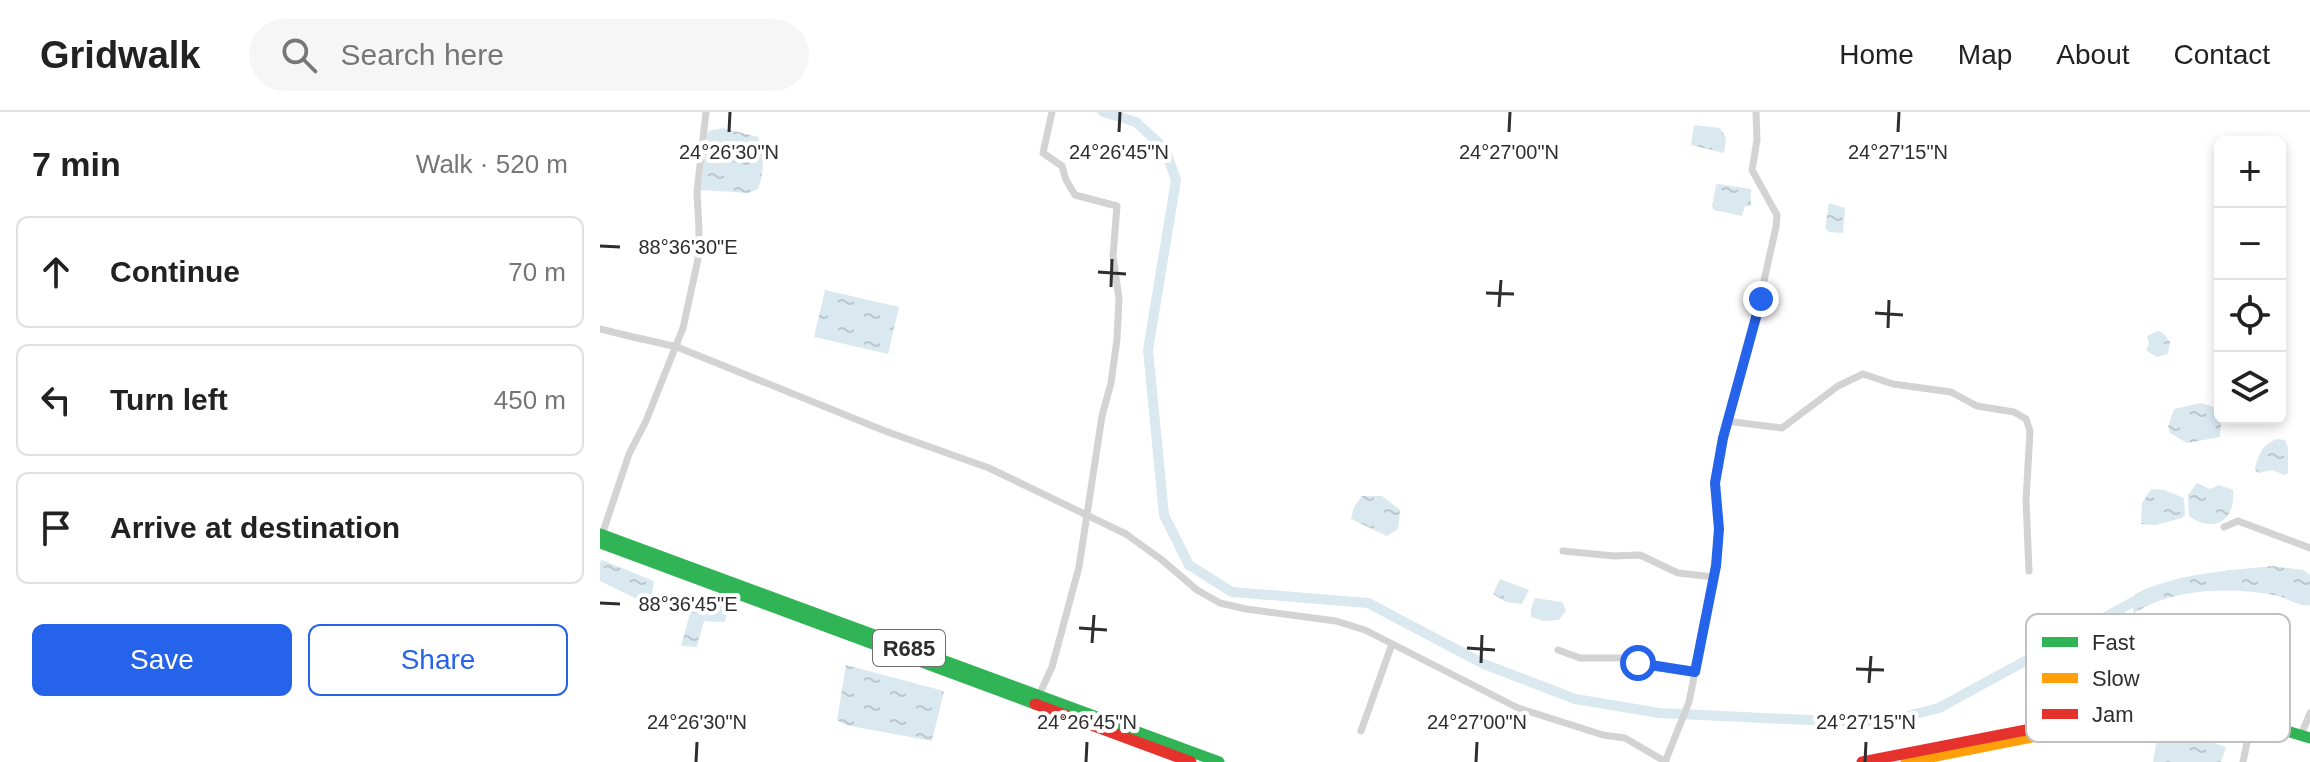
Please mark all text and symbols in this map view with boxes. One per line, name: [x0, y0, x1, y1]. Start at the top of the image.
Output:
search box: [249, 19, 809, 91]
icon: search: [277, 33, 321, 77]
text: Gridwalk: [40, 34, 201, 76]
text: Search here: [341, 38, 504, 71]
text: Home: [1839, 39, 1914, 70]
text: Map: [1958, 39, 2012, 70]
text: About: [2056, 39, 2130, 70]
text: Contact: [2174, 39, 2270, 70]
map controls: [2214, 136, 2286, 424]
button: +: [2214, 136, 2286, 208]
text: 24°26'30"N: [679, 141, 779, 163]
text: 24°26'45"N: [1069, 141, 1169, 163]
text: 24°27'00"N: [1459, 141, 1559, 163]
text: 24°27'15"N: [1848, 141, 1948, 163]
text: 7 min: [32, 145, 121, 183]
text: Walk · 520 m: [416, 149, 568, 179]
button: −: [2214, 208, 2286, 280]
text: 88°36'30"E: [639, 236, 738, 258]
icon: ahead: [34, 250, 78, 294]
text: Continue: [110, 255, 240, 288]
text: 70 m: [508, 257, 566, 287]
button: locate: [2214, 280, 2286, 352]
route end: [1743, 281, 1779, 317]
button: layers: [2214, 352, 2286, 424]
icon: left: [34, 378, 78, 422]
text: Turn left: [110, 383, 228, 416]
text: 450 m: [494, 385, 566, 415]
icon: arrive: [34, 506, 78, 550]
text: Arrive at destination: [110, 511, 400, 544]
text: 88°36'45"E: [639, 593, 738, 615]
legend: [2026, 614, 2290, 742]
button: Save: [32, 624, 292, 696]
button: Share: [308, 624, 568, 696]
road number: R685: [873, 630, 945, 666]
text: Fast: [2092, 630, 2135, 655]
route start: [1620, 645, 1656, 681]
text: Slow: [2092, 666, 2140, 691]
text: Jam: [2092, 702, 2134, 727]
text: 24°26'30"N: [647, 711, 747, 733]
text: 24°26'45"N: [1037, 711, 1137, 733]
text: 24°27'00"N: [1427, 711, 1527, 733]
text: 24°27'15"N: [1816, 711, 1916, 733]

